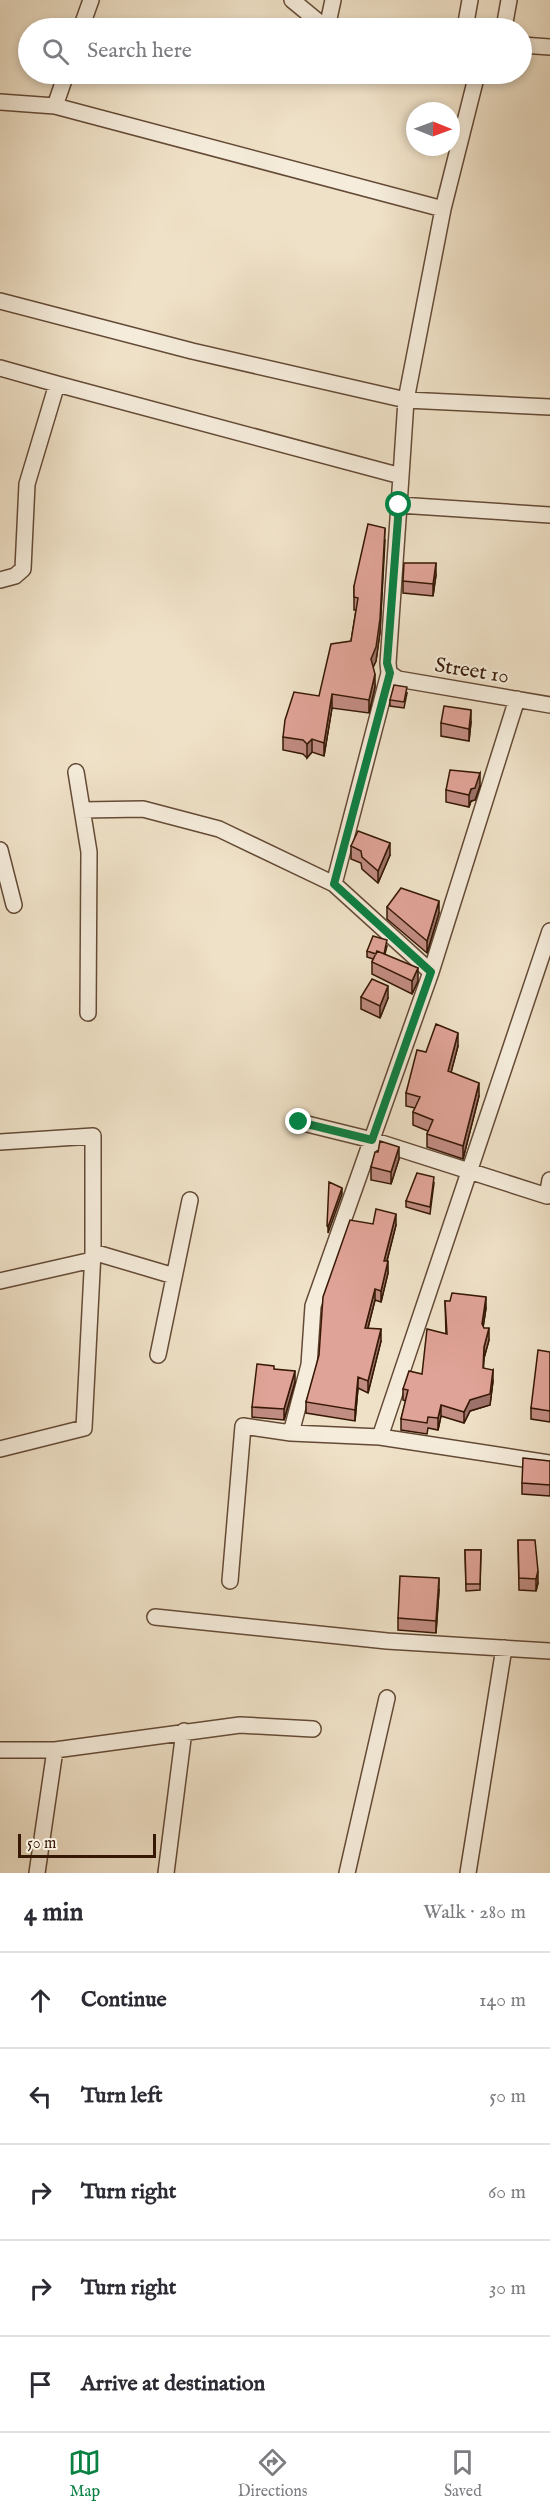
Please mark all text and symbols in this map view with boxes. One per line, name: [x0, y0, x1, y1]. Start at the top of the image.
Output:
search box: [18, 18, 532, 84]
icon: search: [39, 35, 72, 68]
text: Search here: [87, 37, 192, 65]
north arrow: [406, 102, 460, 156]
route start: [385, 491, 411, 517]
street label: Street 10: [433, 652, 511, 691]
route end: [285, 1108, 311, 1134]
scale bar: [18, 1831, 156, 1858]
text: 50 m: [27, 1834, 56, 1854]
text: 4 min: [24, 1896, 83, 1929]
text: Walk · 280 m: [423, 1900, 526, 1925]
icon: ahead: [24, 1984, 57, 2017]
text: Continue: [81, 1986, 167, 2014]
text: 140 m: [479, 1988, 526, 2013]
icon: left: [24, 2080, 57, 2113]
text: Turn left: [81, 2082, 163, 2110]
text: 50 m: [489, 2084, 526, 2109]
icon: right: [24, 2176, 57, 2209]
text: Turn right: [81, 2178, 176, 2206]
text: 60 m: [488, 2180, 526, 2205]
icon: right: [24, 2272, 57, 2305]
text: Turn right: [81, 2274, 176, 2302]
text: 30 m: [489, 2276, 526, 2301]
icon: arrive: [24, 2368, 57, 2401]
text: Arrive at destination: [81, 2370, 265, 2398]
tab: Map: [68, 2446, 101, 2502]
tab: Directions: [238, 2446, 307, 2502]
tab: Saved: [444, 2446, 482, 2502]

